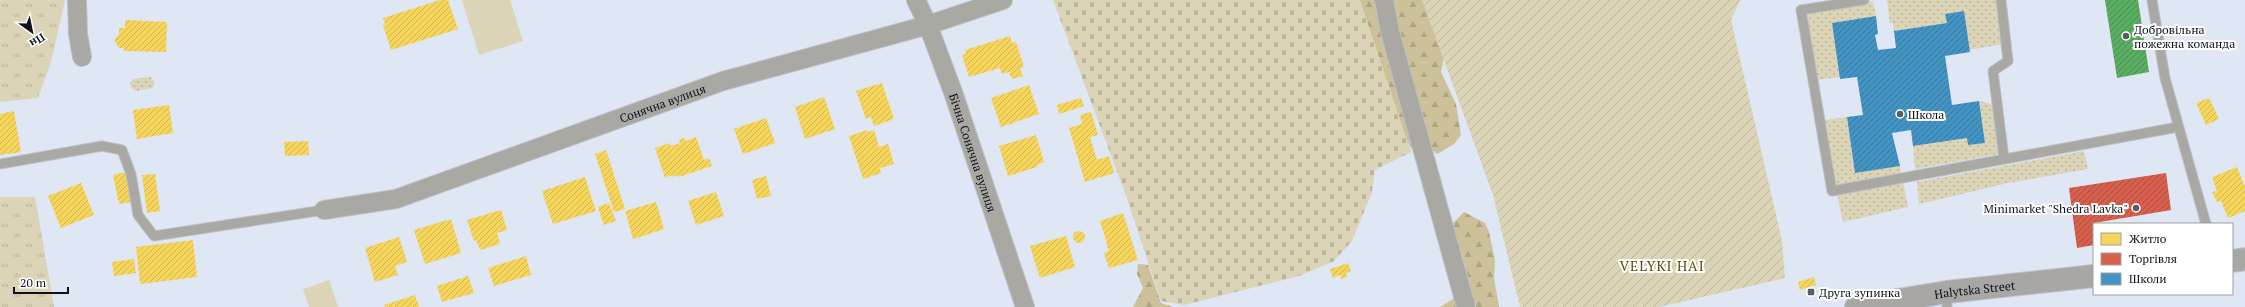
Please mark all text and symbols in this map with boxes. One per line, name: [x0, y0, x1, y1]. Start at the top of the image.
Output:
north arrow: [12, 12, 52, 52]
place label: Добровільна пожежна команда: [2134, 22, 2235, 51]
text: Пн: [27, 30, 48, 51]
marker: Добровільна пожежна команда: [2121, 31, 2131, 41]
street label: Сонячна вулиця: [617, 80, 708, 125]
street label: Бічна Сонячна вулиця: [946, 91, 1000, 214]
place label: Школа: [1908, 107, 1944, 122]
marker: Школа: [1895, 109, 1905, 119]
place label: Minimarket "Shedra Lavka": [1983, 201, 2128, 216]
marker: Minimarket "Shedra Lavka": [2131, 203, 2141, 213]
legend: [2093, 223, 2233, 295]
text: Житло: [2129, 231, 2167, 246]
text: Торгівля: [2129, 251, 2177, 266]
district label: VELYKI HAI: [1619, 256, 1705, 275]
scale bar: [14, 269, 68, 295]
text: Школи: [2129, 271, 2167, 286]
text: 20 m: [20, 275, 47, 290]
street label: Halytska Street: [1933, 277, 2016, 302]
place label: Друга зупинка: [1819, 285, 1900, 300]
marker: Друга зупинка: [1806, 287, 1816, 297]

